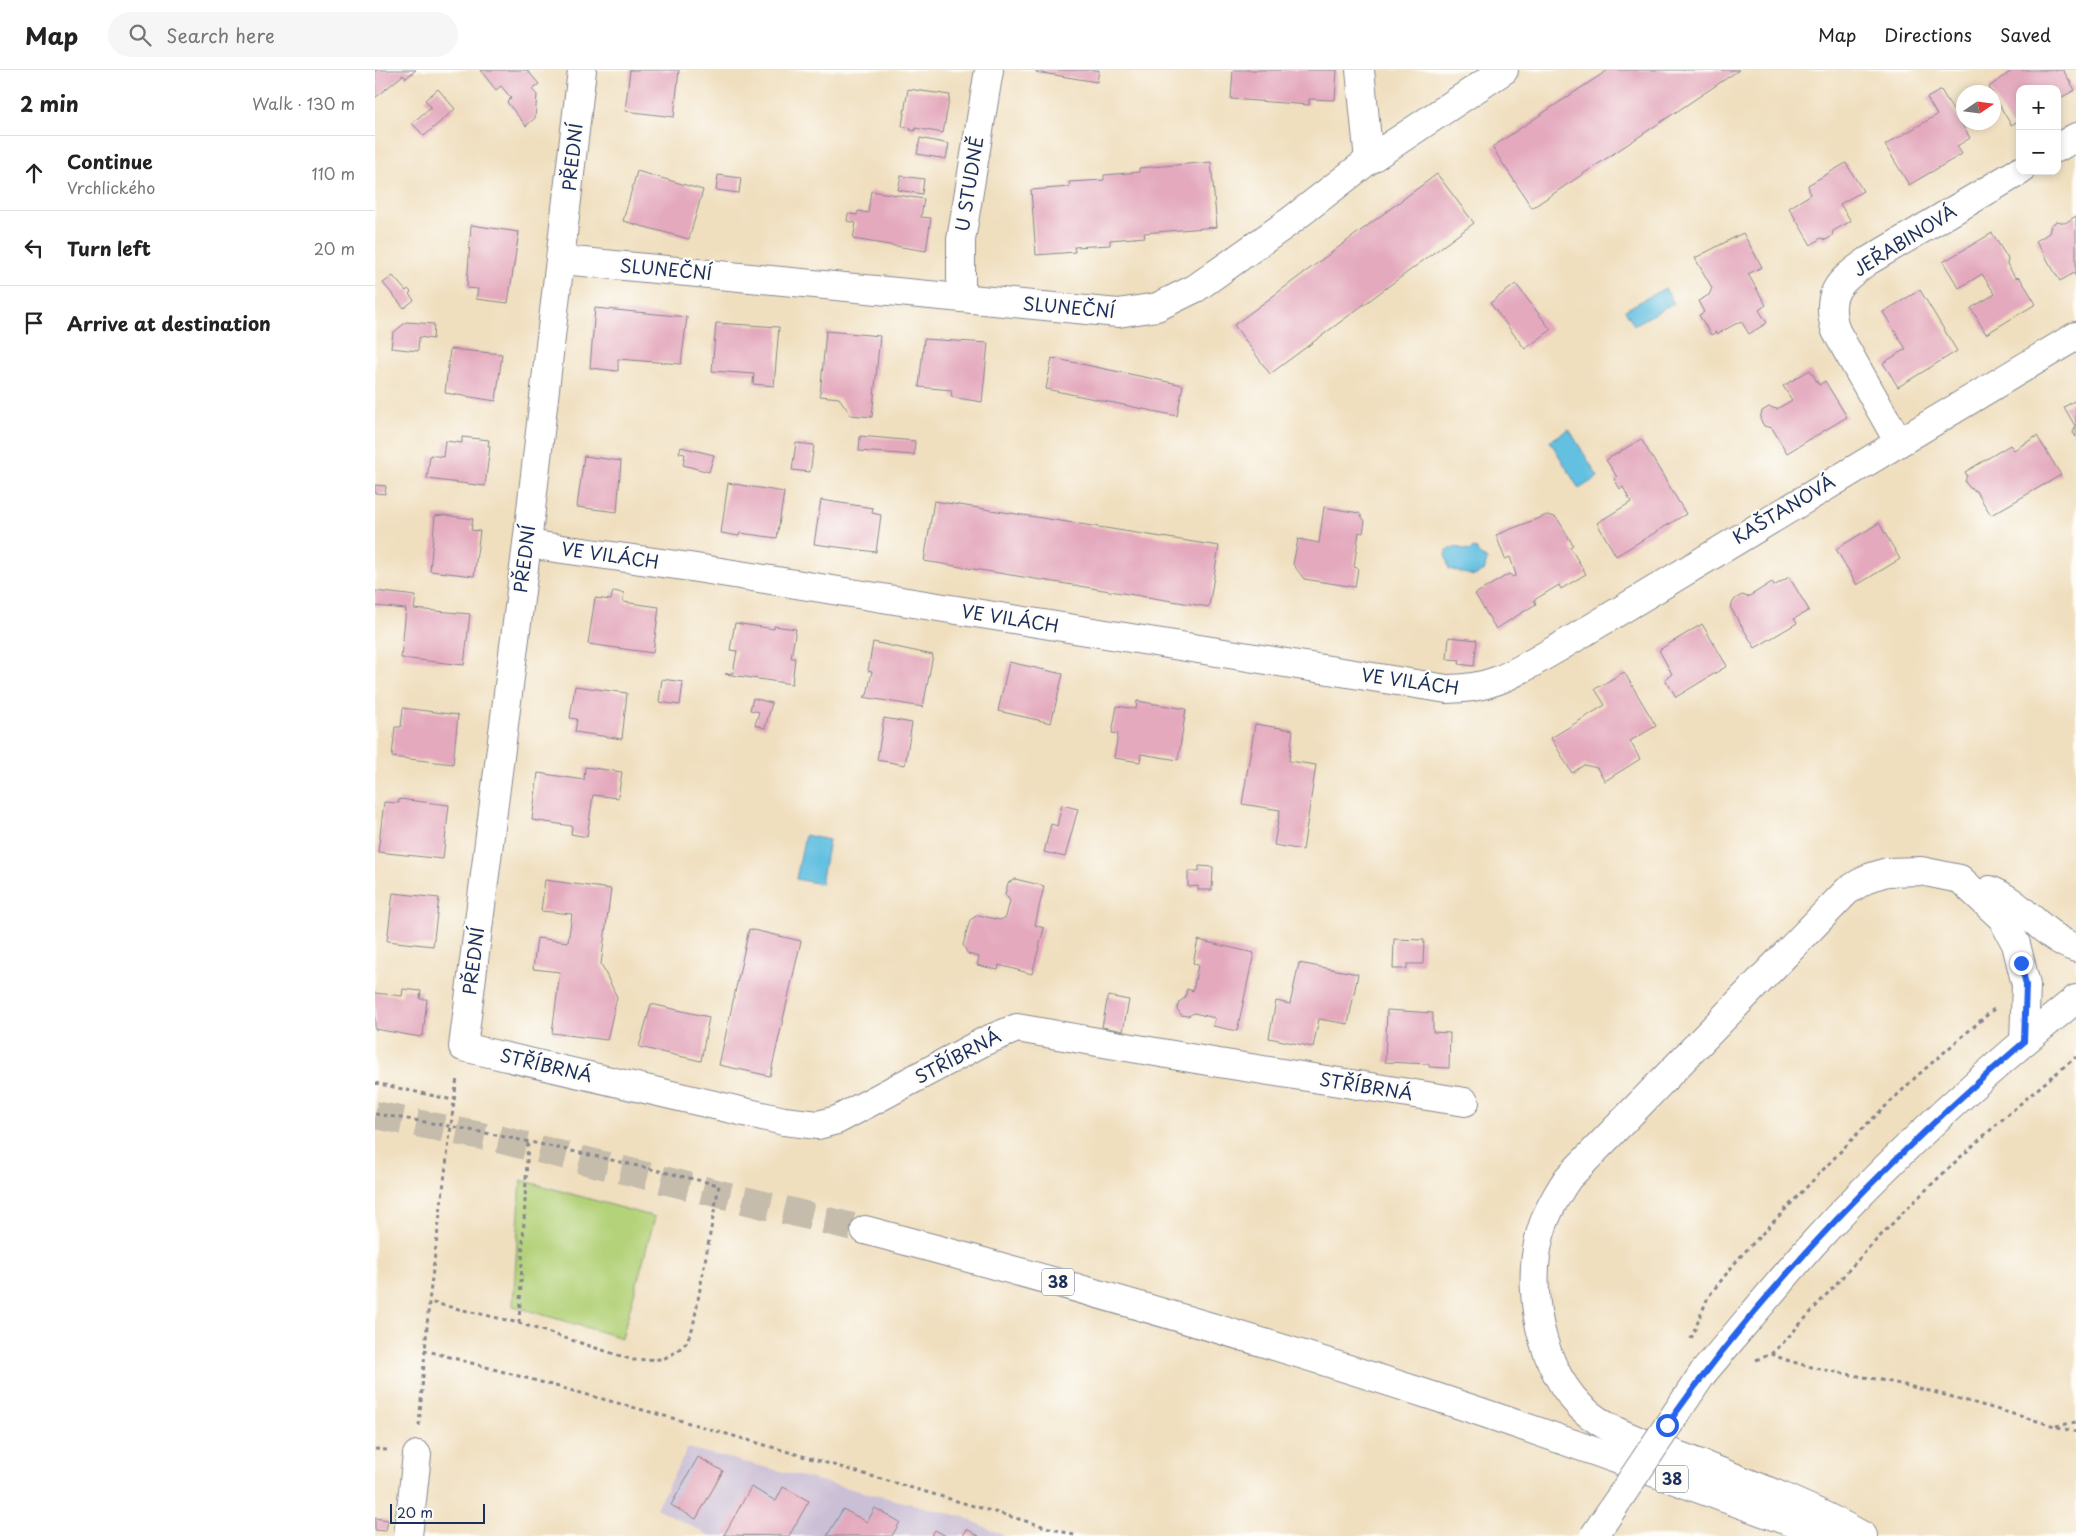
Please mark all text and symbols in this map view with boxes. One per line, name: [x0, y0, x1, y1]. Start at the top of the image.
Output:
search box: [108, 12, 458, 57]
text: Map: [25, 17, 78, 53]
icon: search: [126, 21, 154, 49]
text: Search here: [166, 21, 275, 49]
text: Map: [1818, 21, 1856, 48]
text: Directions: [1884, 21, 1972, 48]
text: Saved: [2000, 21, 2051, 48]
north arrow: [1956, 85, 2001, 130]
map controls: [2016, 85, 2061, 175]
button: +: [2016, 85, 2061, 130]
text: 2 min: [20, 87, 79, 119]
text: Walk · 130 m: [252, 91, 355, 115]
street label: PŘEDNÍ: [555, 121, 589, 192]
button: −: [2016, 130, 2061, 175]
street label: U STUDNĚ: [948, 134, 989, 233]
text: Continue: [67, 147, 153, 175]
icon: ahead: [20, 159, 48, 187]
text: 110 m: [312, 161, 355, 185]
text: Vrchlického: [67, 175, 155, 199]
street label: JEŘABINOVÁ: [1847, 197, 1961, 282]
icon: left: [20, 234, 48, 262]
text: Turn left: [67, 234, 151, 262]
text: 20 m: [314, 236, 355, 260]
street label: SLUNEČNÍ: [619, 251, 714, 286]
street label: SLUNEČNÍ: [1022, 289, 1117, 324]
icon: arrive: [20, 309, 48, 337]
text: Arrive at destination: [67, 309, 271, 337]
street label: KAŠTANOVÁ: [1727, 467, 1840, 550]
street label: PŘEDNÍ: [506, 523, 541, 594]
street label: VE VILÁCH: [560, 534, 661, 575]
street label: VE VILÁCH: [960, 597, 1061, 639]
street label: VE VILÁCH: [1360, 660, 1461, 701]
street label: PŘEDNÍ: [455, 925, 490, 996]
route end: [2010, 952, 2033, 975]
street label: STŘÍBRNÁ: [909, 1022, 1005, 1090]
street label: STŘÍBRNÁ: [497, 1041, 595, 1088]
street label: STŘÍBRNÁ: [1318, 1065, 1415, 1106]
road number: 38: [1042, 1268, 1074, 1296]
route start: [1656, 1414, 1679, 1437]
road number: 38: [1656, 1466, 1688, 1492]
scale bar: [390, 1501, 485, 1524]
text: 20 m: [397, 1502, 433, 1523]

